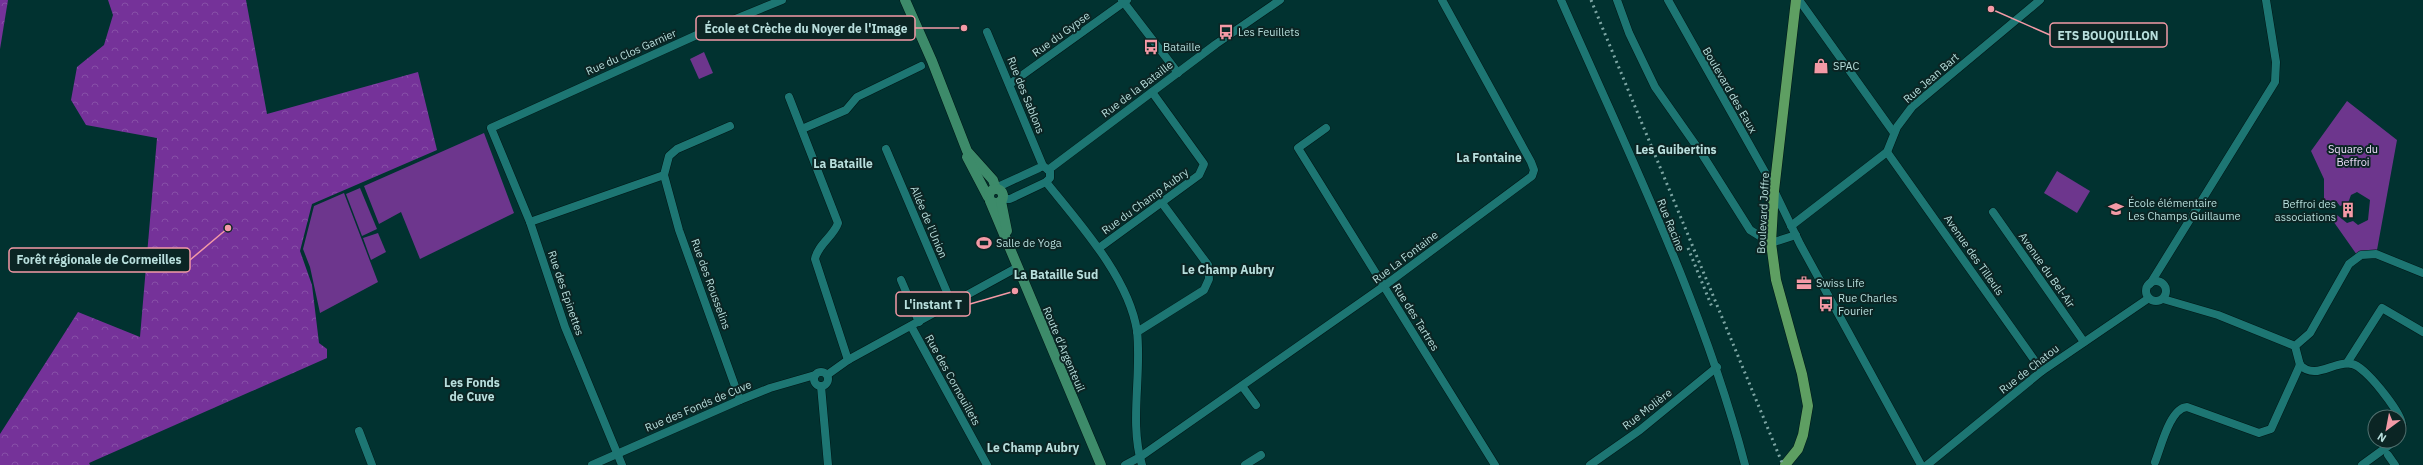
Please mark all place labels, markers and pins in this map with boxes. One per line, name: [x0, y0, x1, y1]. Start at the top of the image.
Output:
callout: École et Crèche du Noyer de l'Image: [696, 16, 915, 40]
bus stop icon: Les Feuillets: [1217, 23, 1235, 41]
callout: ETS BOUQUILLON: [2050, 23, 2167, 47]
place label: Les Feuillets: [1238, 25, 1300, 39]
bus stop icon: Bataille: [1142, 38, 1160, 56]
place label: Bataille: [1163, 40, 1201, 54]
shop icon: SPAC: [1812, 57, 1830, 75]
place label: SPAC: [1833, 59, 1859, 73]
place label: École élémentaire Les Champs Guillaume: [2128, 196, 2241, 223]
place label: Beffroi des associations: [2275, 197, 2336, 224]
school or university icon: École élémentaire Les Champs Guillaume: [2107, 200, 2125, 218]
building icon: Beffroi des associations: [2339, 201, 2357, 219]
sports icon: Salle de Yoga: [975, 234, 993, 252]
place label: Salle de Yoga: [996, 236, 1062, 250]
callout: Forêt régionale de Cormeilles: [9, 248, 190, 272]
office icon: Swiss Life: [1795, 274, 1813, 292]
place label: Swiss Life: [1816, 276, 1865, 290]
place label: Rue Charles Fourier: [1838, 291, 1897, 318]
callout: L'instant T: [896, 292, 970, 316]
bus stop icon: Rue Charles Fourier: [1817, 295, 1835, 313]

